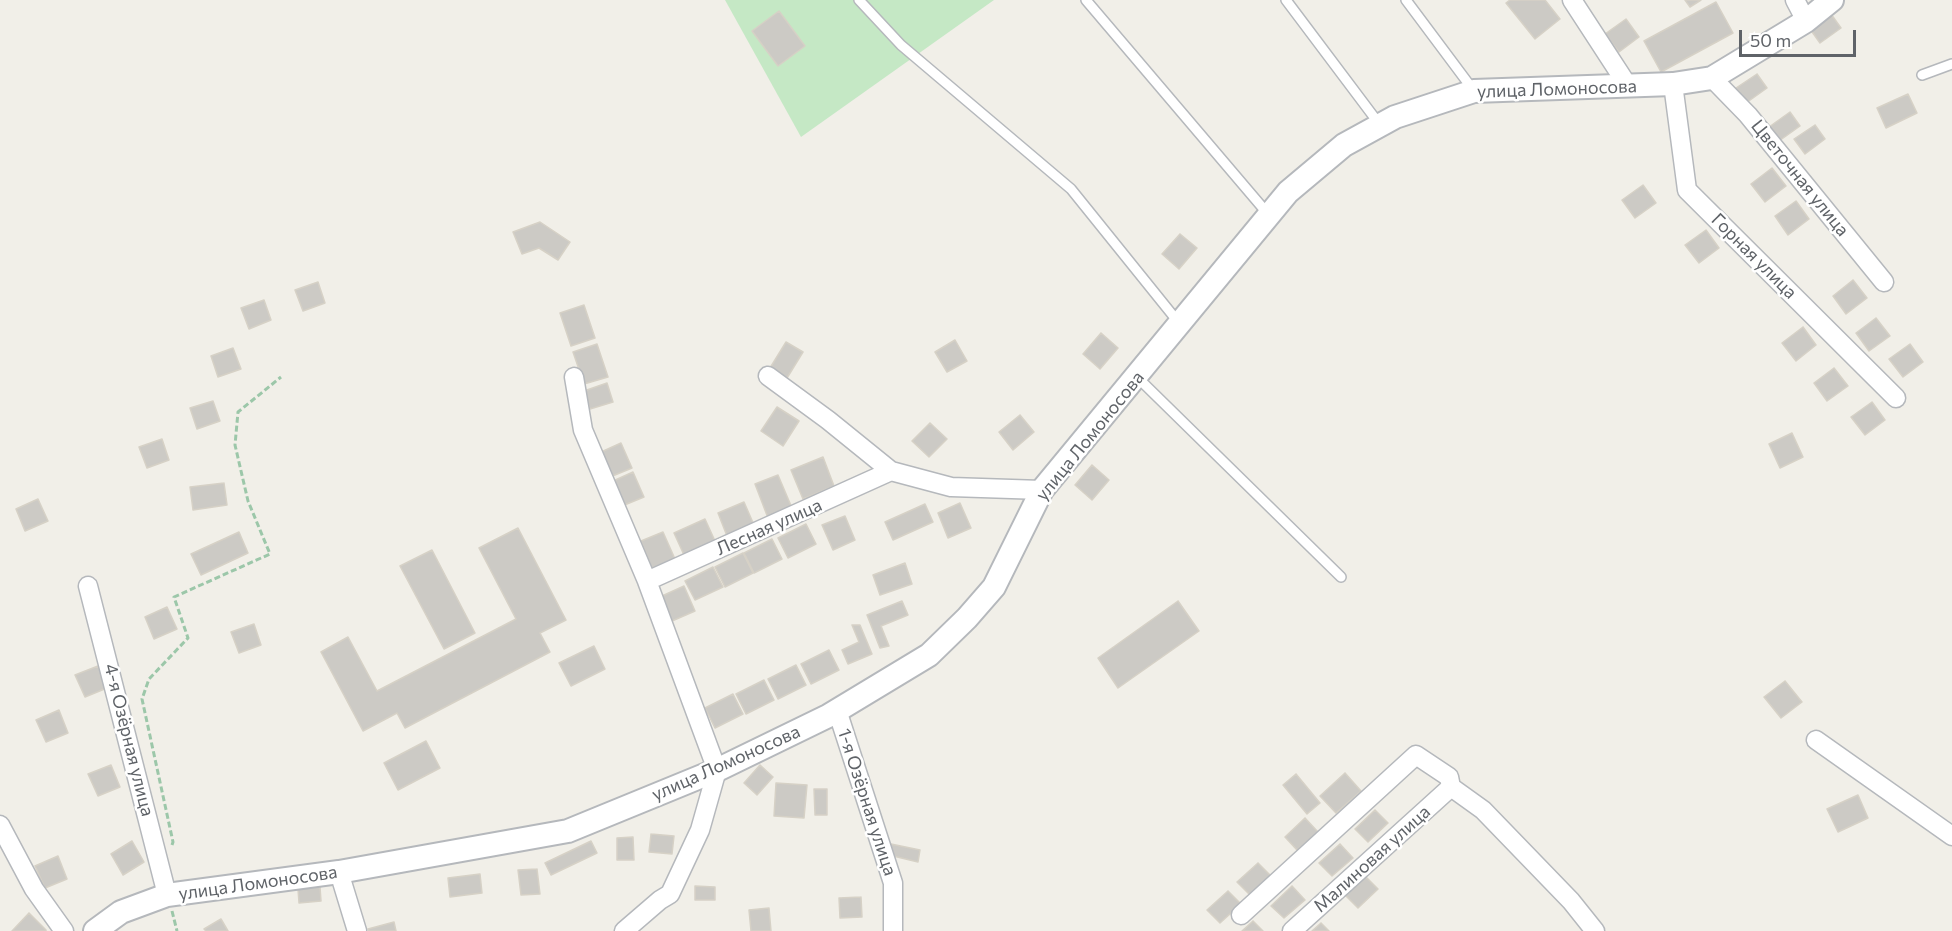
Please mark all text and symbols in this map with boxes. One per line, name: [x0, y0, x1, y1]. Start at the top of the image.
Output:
scale bar: [1742, 18, 1859, 56]
text: 50 m: [1750, 29, 1791, 51]
street label: улица Ломоносова: [1477, 75, 1637, 103]
street label: Цветочная улица: [1747, 116, 1853, 240]
street label: Горная улица: [1707, 209, 1801, 303]
street label: улица Ломоносова: [1031, 367, 1149, 505]
street label: Лесная улица: [713, 494, 825, 560]
street label: 4-я Озёрная улица: [100, 661, 158, 819]
street label: улица Ломоносова: [649, 721, 803, 805]
street label: 1-я Озёрная улица: [833, 726, 901, 878]
street label: Малиновая улица: [1309, 801, 1435, 917]
street label: улица Ломоносова: [177, 861, 339, 905]

